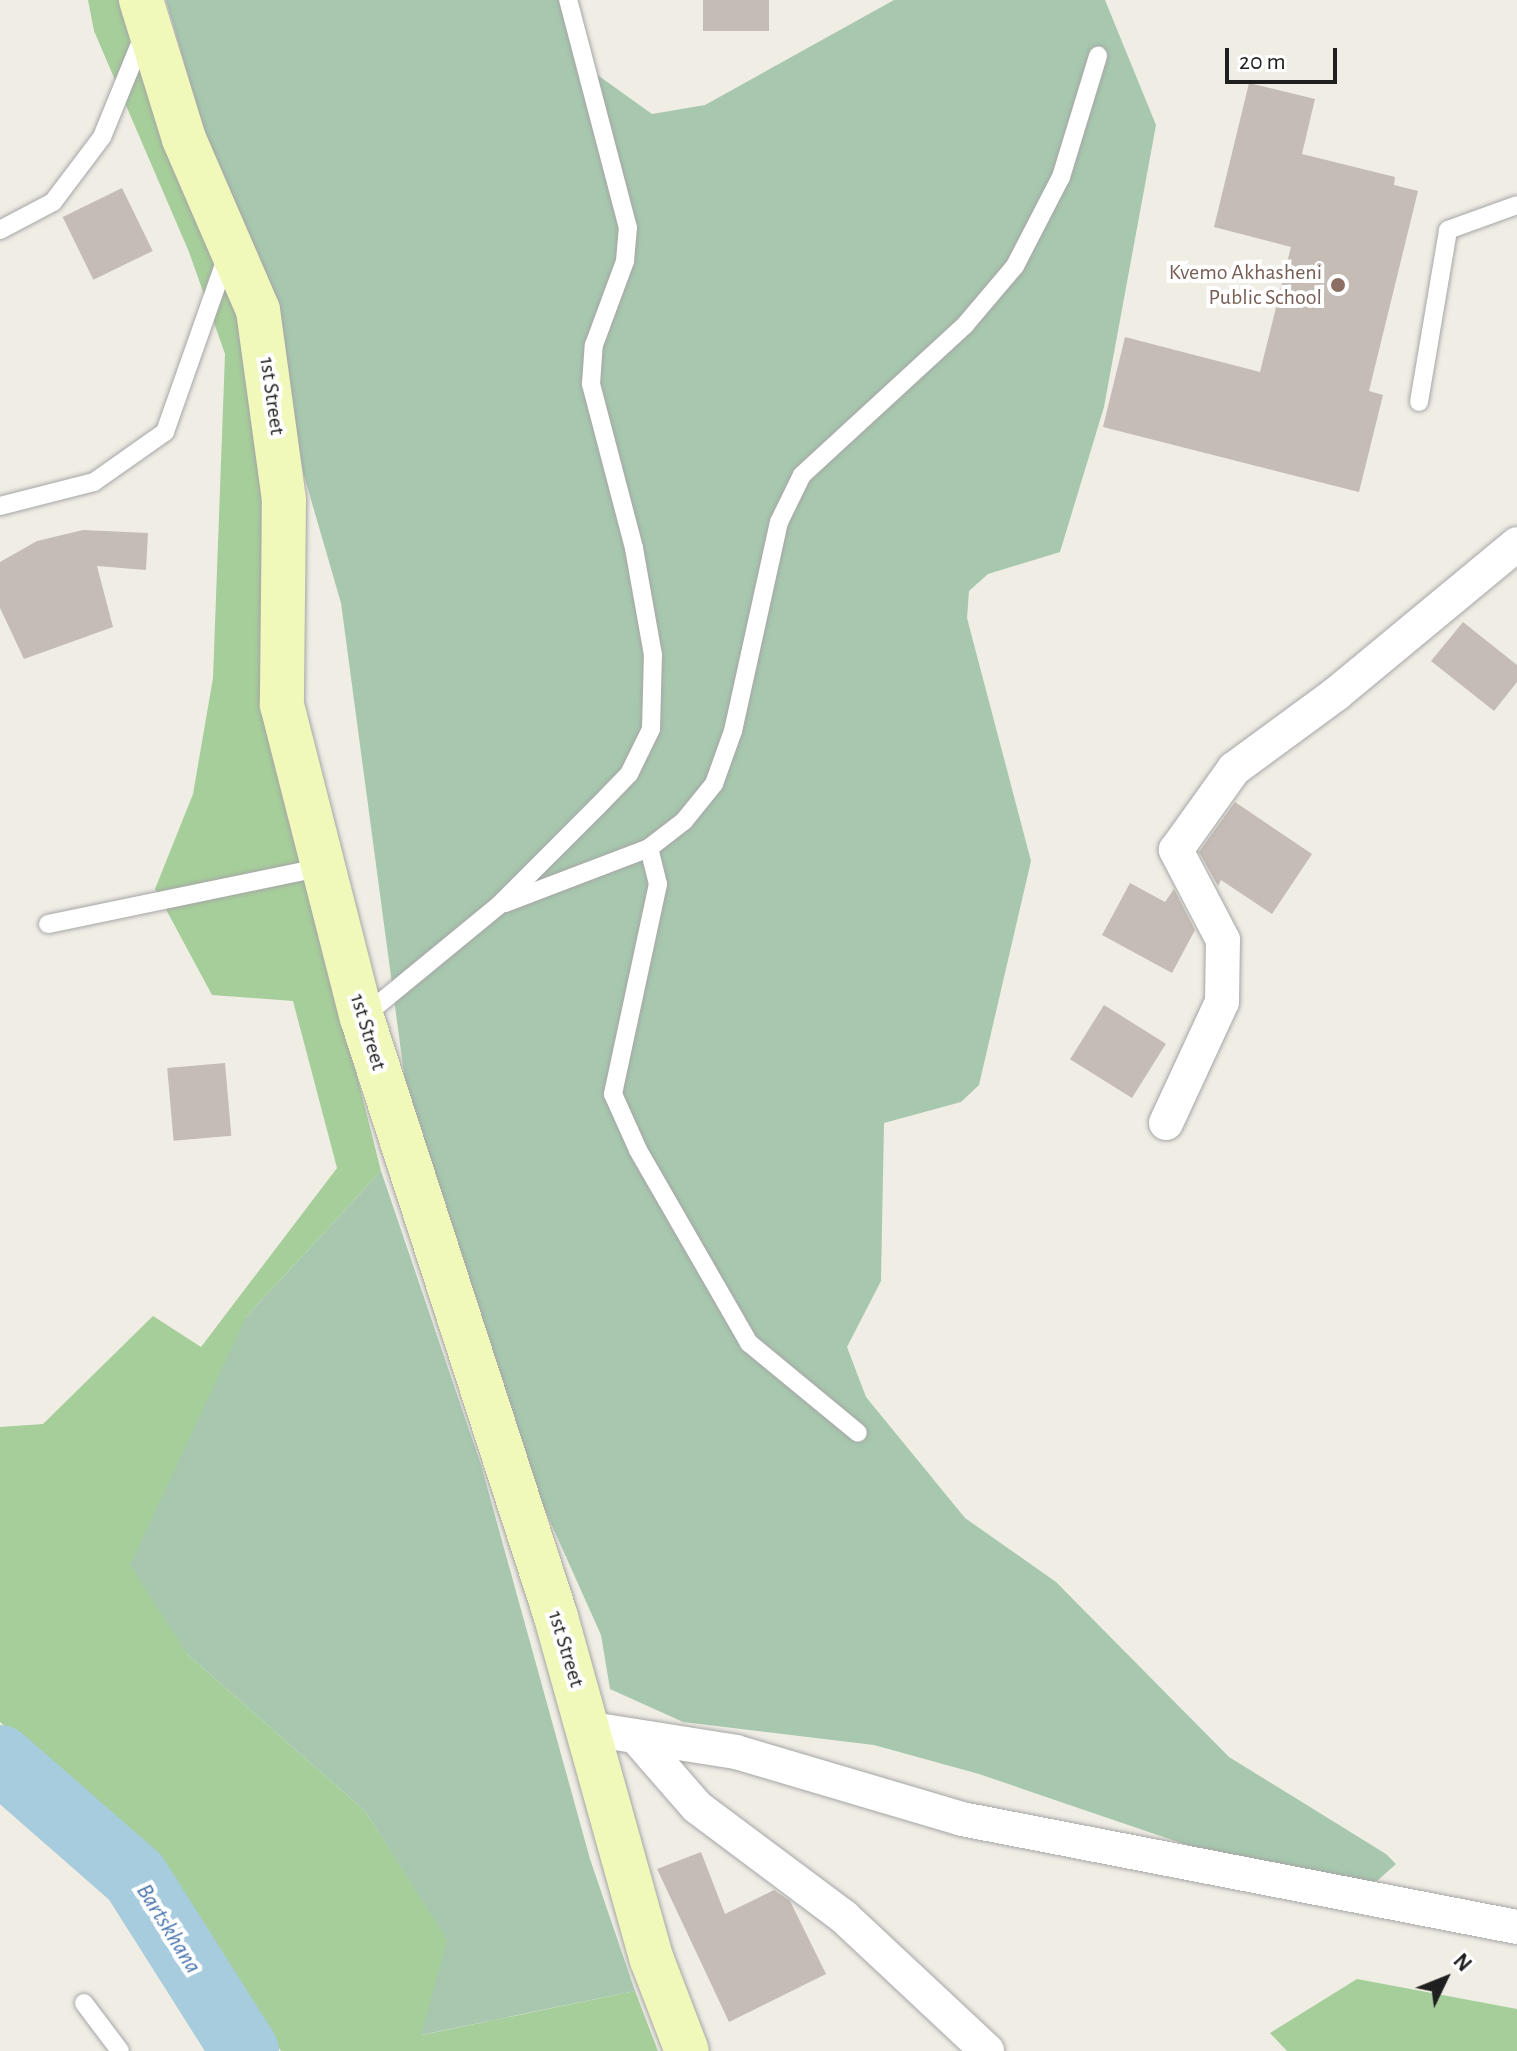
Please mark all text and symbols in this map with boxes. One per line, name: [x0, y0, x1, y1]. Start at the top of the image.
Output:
scale bar: [1229, 32, 1341, 82]
text: 20 m: [1239, 50, 1286, 74]
place label: Kvemo Akhasheni Public School: [1169, 259, 1322, 310]
marker: Kvemo Akhasheni Public School: [1329, 276, 1347, 294]
street label: 1st Street: [253, 355, 291, 437]
street label: 1st Street: [344, 991, 392, 1073]
street label: 1st Street: [542, 1608, 590, 1690]
water label: Bartskhana: [129, 1879, 207, 1979]
north arrow: [1405, 1939, 1485, 2019]
text: N: [1449, 1950, 1476, 1976]

